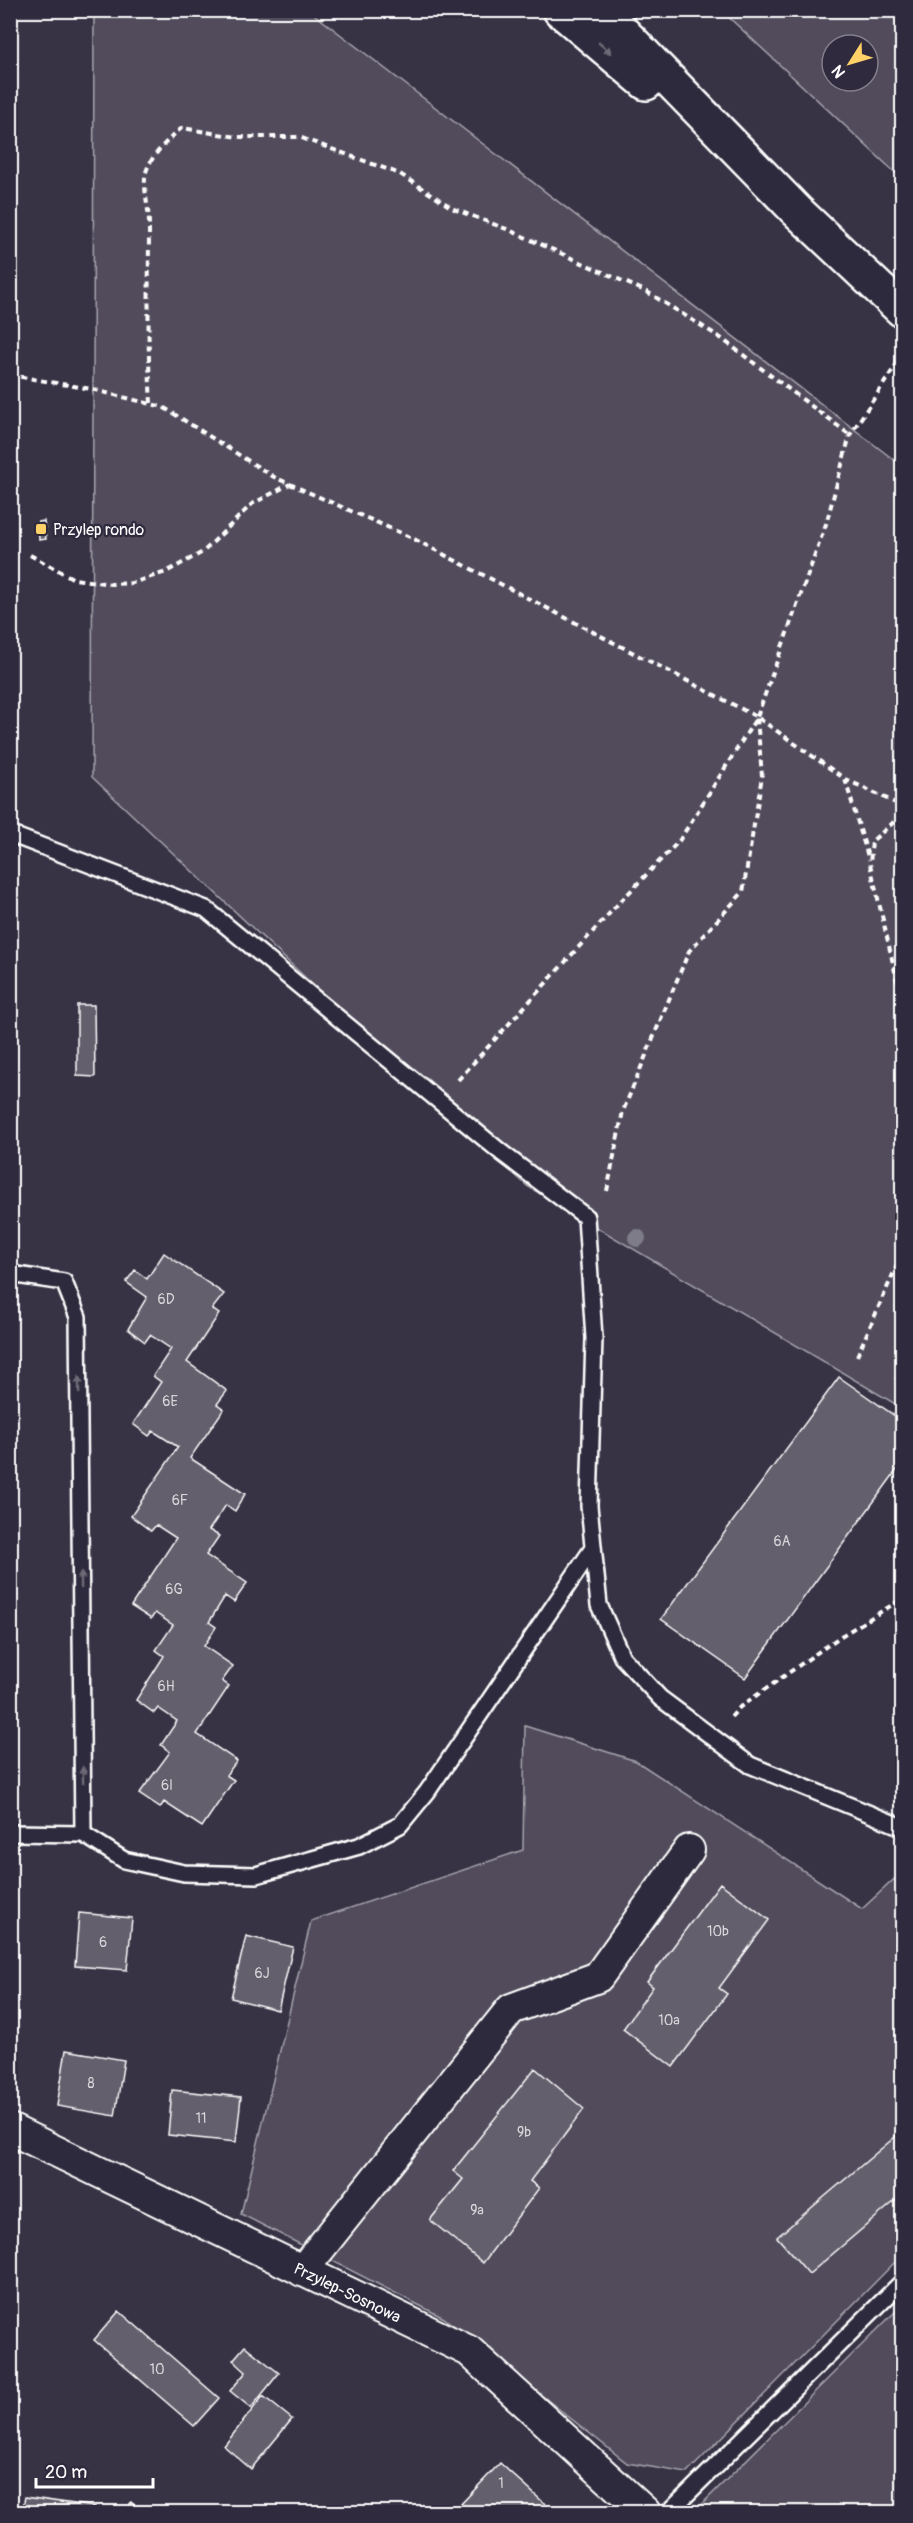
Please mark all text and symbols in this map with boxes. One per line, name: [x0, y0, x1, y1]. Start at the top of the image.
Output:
north arrow: [820, 33, 880, 93]
one-way arrow: [597, 42, 613, 55]
text: N: [827, 61, 850, 82]
place label: Przylep rondo: [53, 520, 145, 540]
marker: Przylep rondo: [34, 522, 48, 536]
house number: 6D: [158, 1291, 175, 1308]
one-way arrow: [74, 1376, 84, 1395]
house number: 6E: [162, 1393, 178, 1410]
house number: 6F: [172, 1492, 188, 1509]
house number: 6A: [773, 1533, 791, 1550]
one-way arrow: [76, 1571, 85, 1590]
house number: 6G: [165, 1581, 183, 1598]
house number: 6H: [157, 1678, 175, 1695]
one-way arrow: [78, 1766, 88, 1785]
house number: 6I: [161, 1777, 173, 1794]
house number: 10b: [707, 1923, 729, 1940]
house number: 6: [99, 1934, 107, 1951]
house number: 6J: [255, 1965, 270, 1982]
house number: 10a: [658, 2012, 680, 2029]
house number: 8: [87, 2075, 95, 2092]
house number: 11: [196, 2110, 206, 2127]
house number: 9b: [517, 2124, 531, 2141]
house number: 9a: [470, 2202, 484, 2219]
street label: Przylep-Sosnowa: [290, 2259, 404, 2328]
house number: 10: [149, 2361, 165, 2378]
scale bar: [36, 2451, 153, 2489]
text: 20 m: [45, 2461, 87, 2484]
house number: 1: [498, 2475, 504, 2492]

